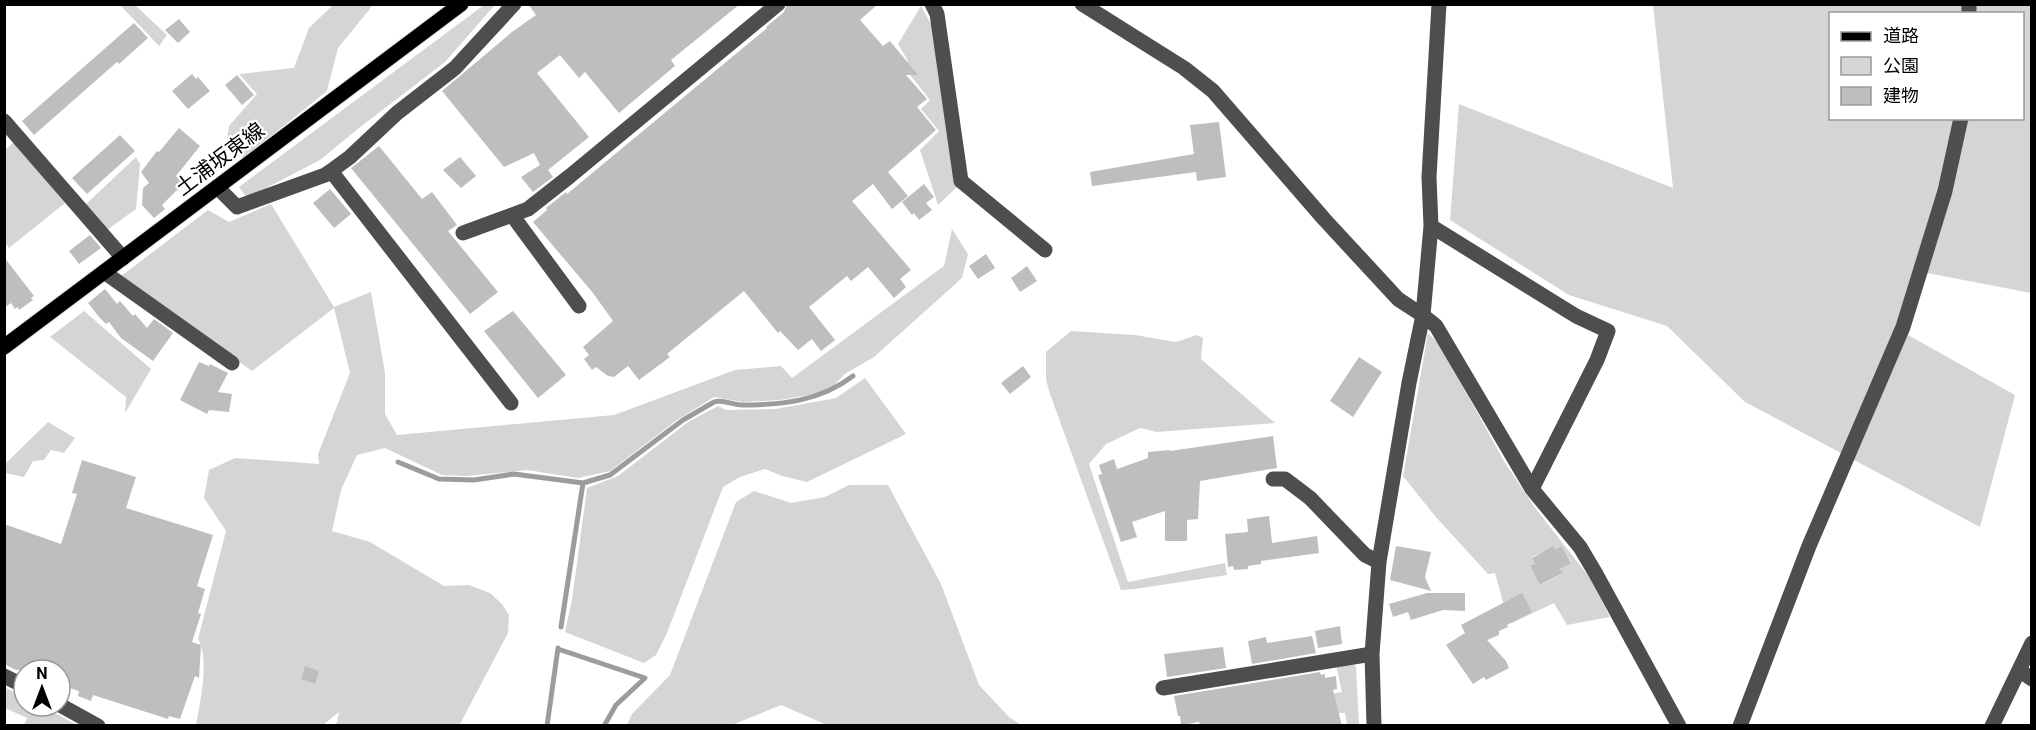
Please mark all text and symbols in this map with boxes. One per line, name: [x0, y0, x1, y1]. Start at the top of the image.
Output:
legend: [1829, 12, 2024, 120]
text: 道路: [1883, 25, 1919, 46]
text: 公園: [1883, 55, 1919, 76]
text: 建物: [1883, 85, 1919, 106]
street label: 土浦坂東線: [171, 118, 269, 200]
north arrow: [12, 658, 72, 718]
text: N: [36, 664, 48, 683]

